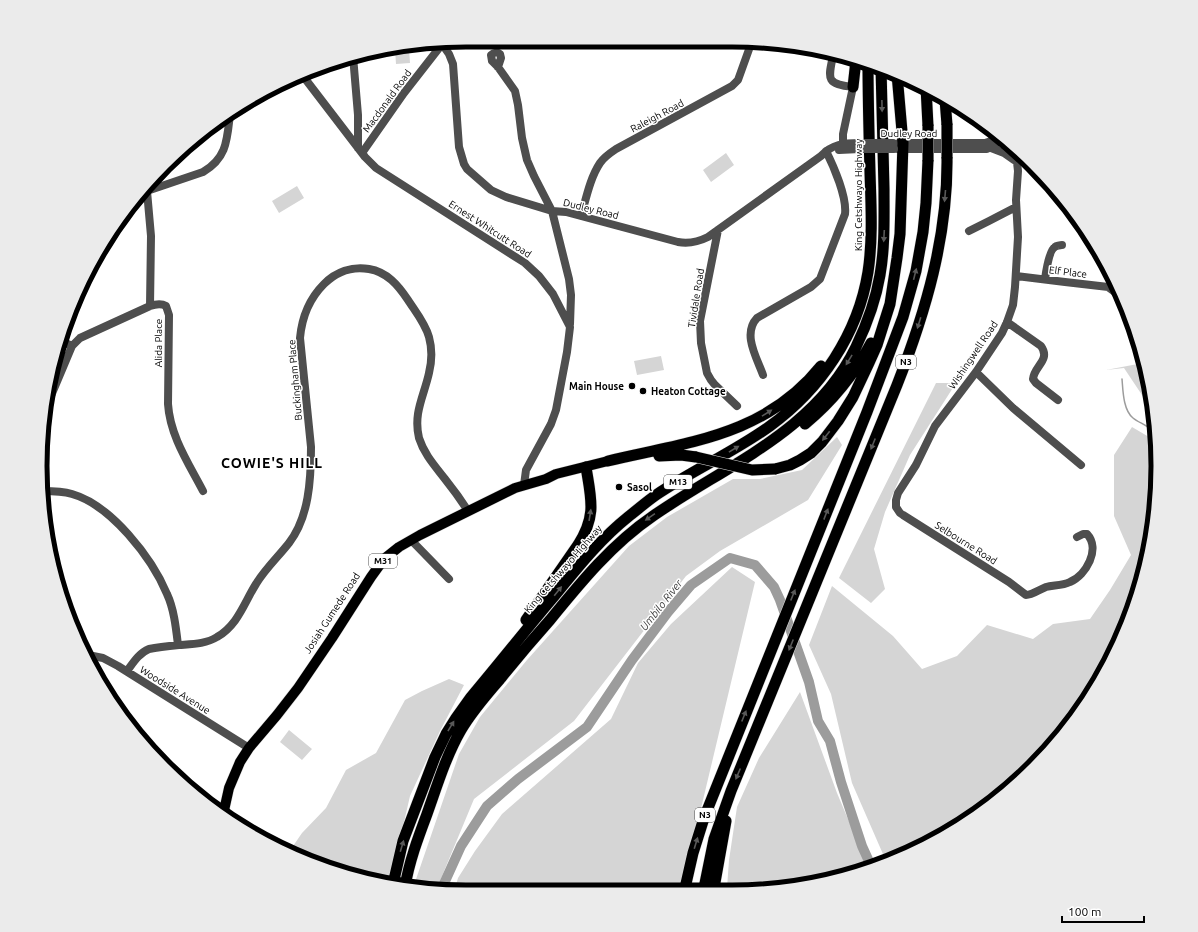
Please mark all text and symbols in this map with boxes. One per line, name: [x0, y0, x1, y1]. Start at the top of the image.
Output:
street label: Macdonald Road: [361, 67, 414, 134]
street label: Raleigh Road: [628, 97, 686, 135]
one-way arrow: [878, 100, 885, 112]
street label: Dudley Road: [881, 128, 938, 139]
street label: King Cetshwayo Highway: [853, 139, 864, 251]
one-way arrow: [942, 190, 949, 202]
street label: Dudley Road: [562, 197, 620, 221]
street label: Ernest Whitcutt Road: [447, 198, 533, 260]
one-way arrow: [880, 230, 887, 242]
street label: Elf Place: [1048, 264, 1088, 280]
street label: Tividale Road: [686, 267, 706, 328]
one-way arrow: [913, 268, 919, 280]
one-way arrow: [916, 317, 922, 329]
street label: Alida Place: [153, 319, 164, 367]
street label: Wishingwell Road: [946, 319, 1000, 391]
street label: Buckingham Place: [286, 339, 304, 421]
one-way arrow: [845, 354, 852, 366]
road number: N3: [896, 355, 916, 369]
place label: Main House: [569, 381, 624, 392]
marker: Main House: [627, 381, 637, 391]
marker: Heaton Cottage: [638, 386, 648, 396]
place label: Heaton Cottage: [651, 386, 726, 397]
one-way arrow: [762, 409, 772, 417]
one-way arrow: [822, 431, 831, 442]
one-way arrow: [870, 439, 876, 450]
one-way arrow: [729, 445, 739, 453]
district label: COWIE'S HILL: [221, 455, 323, 471]
road number: M13: [664, 475, 692, 489]
marker: Sasol: [614, 482, 624, 492]
place label: Sasol: [627, 482, 652, 493]
one-way arrow: [823, 507, 829, 519]
one-way arrow: [587, 509, 593, 521]
one-way arrow: [645, 513, 656, 521]
street label: Selbourne Road: [933, 519, 999, 567]
street label: King Cetshwayo Highway: [522, 523, 604, 615]
road number: M31: [369, 554, 397, 568]
street label: Josiah Gumede Road: [302, 571, 362, 655]
water label: Umbilo River: [637, 577, 685, 633]
one-way arrow: [554, 586, 563, 597]
one-way arrow: [791, 589, 797, 601]
one-way arrow: [788, 640, 794, 651]
street label: Woodside Avenue: [138, 664, 212, 716]
one-way arrow: [742, 709, 748, 721]
one-way arrow: [447, 720, 454, 732]
one-way arrow: [734, 769, 740, 781]
road number: N3: [695, 808, 715, 822]
one-way arrow: [693, 836, 699, 848]
one-way arrow: [399, 839, 405, 851]
scale bar: [1062, 898, 1144, 924]
text: 100 m: [1068, 905, 1101, 918]

